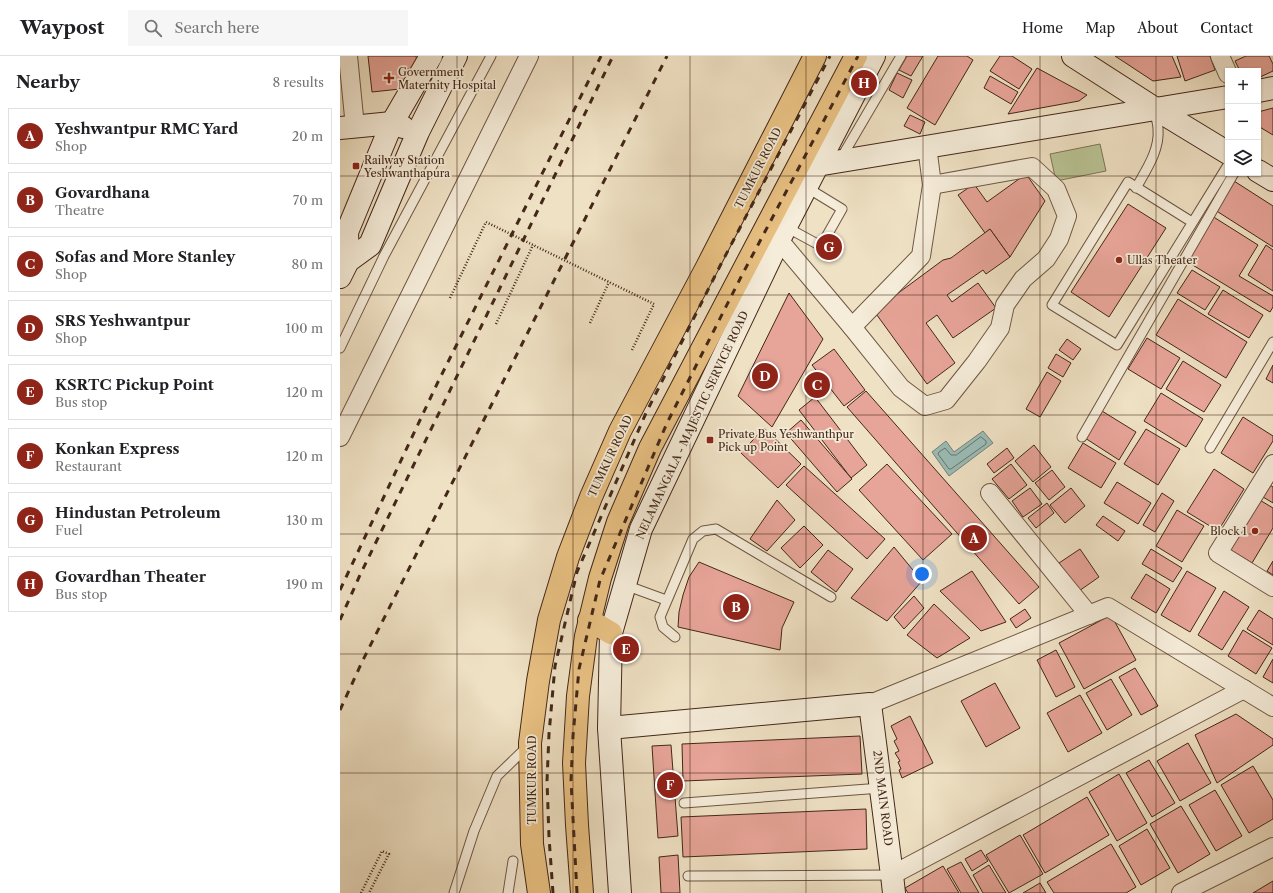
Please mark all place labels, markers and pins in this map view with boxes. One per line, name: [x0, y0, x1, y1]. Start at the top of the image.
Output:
place label: Government Maternity Hospital: [398, 65, 497, 92]
pin: H: [851, 68, 877, 98]
marker: Government Maternity Hospital: [383, 72, 395, 84]
place label: Railway Station Yeshwanthapura: [363, 153, 450, 180]
marker: Railway Station Yeshwanthapura: [351, 161, 361, 171]
pin: G: [816, 232, 842, 262]
place label: Ullas Theater: [1127, 253, 1197, 267]
marker: Ullas Theater: [1114, 255, 1124, 265]
pin: D: [752, 361, 778, 391]
pin: C: [804, 370, 830, 400]
place label: Private Bus Yeshwanthpur Pick up Point: [718, 427, 854, 454]
marker: Private Bus Yeshwanthpur Pick up Point: [705, 435, 715, 445]
pin: A: [961, 523, 987, 553]
place label: Block 1: [1210, 524, 1247, 538]
marker: Block 1: [1250, 526, 1260, 536]
pin: B: [723, 592, 749, 622]
pin: E: [613, 634, 639, 664]
pin: F: [657, 770, 683, 800]

